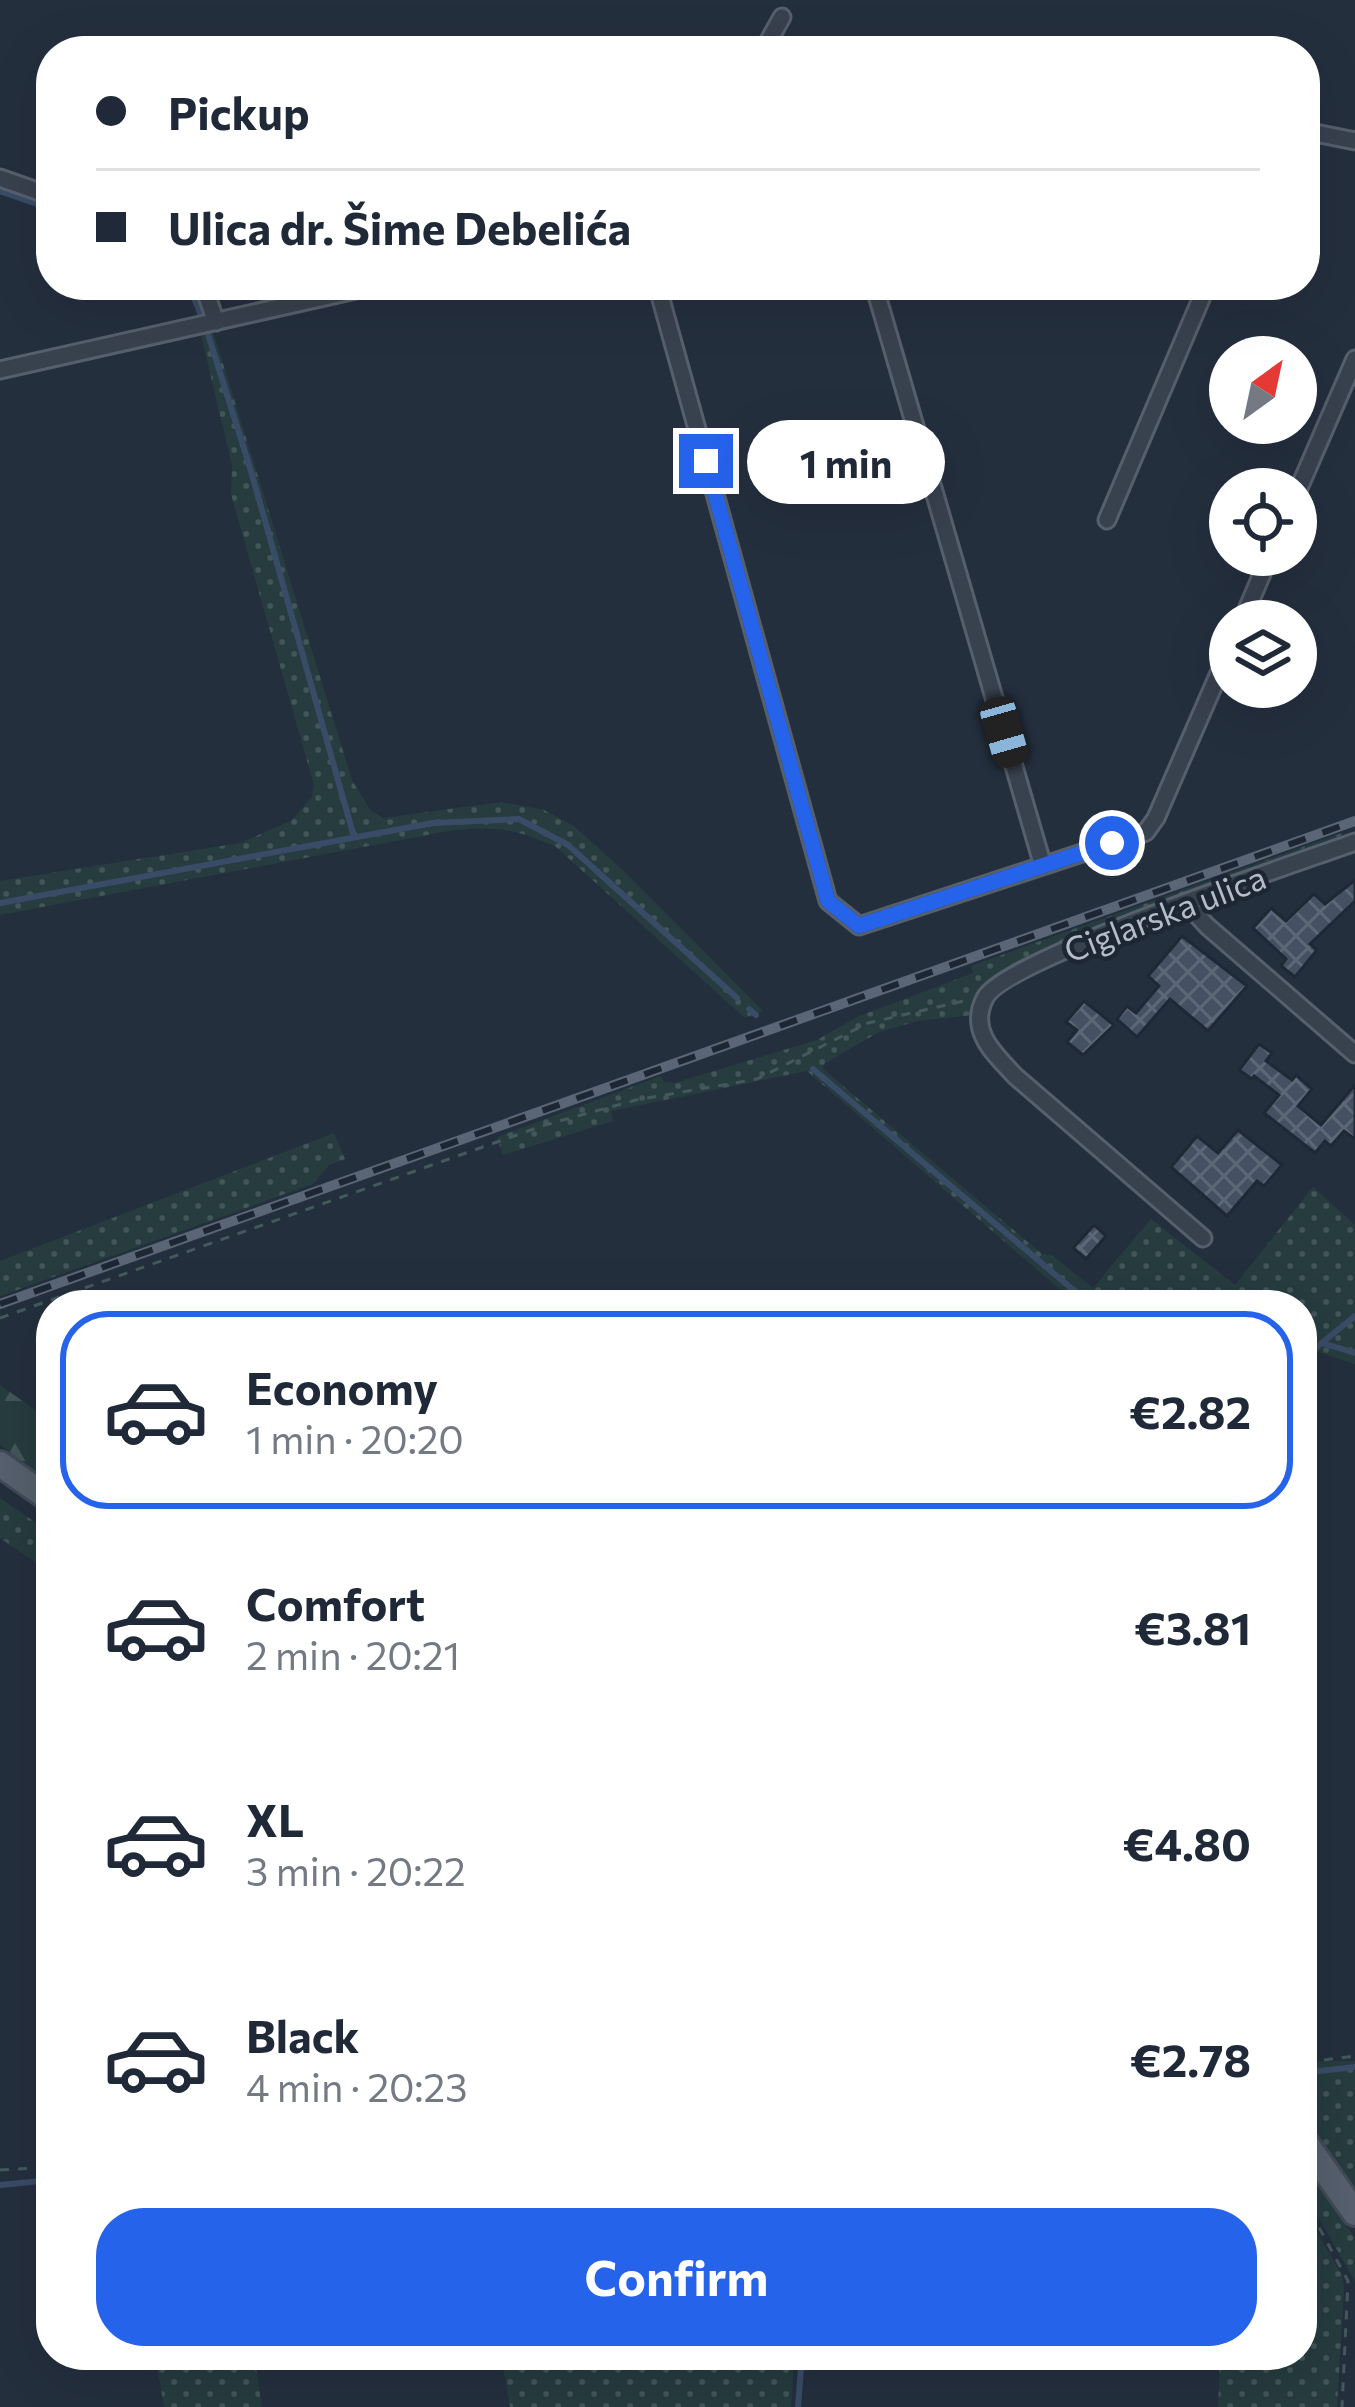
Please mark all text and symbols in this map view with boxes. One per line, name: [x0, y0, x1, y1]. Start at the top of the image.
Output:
text: Pickup: [168, 84, 310, 139]
text: Ulica dr. Šime Debelića: [168, 199, 631, 254]
north arrow: [1209, 336, 1317, 444]
map controls: [1209, 336, 1317, 708]
callout: 1 min: [748, 419, 946, 503]
route end: [679, 434, 733, 488]
text: 1 min: [800, 438, 892, 486]
button: locate: [1209, 468, 1317, 576]
button: layers: [1209, 600, 1317, 708]
car: [977, 692, 1031, 772]
route start: [1085, 816, 1139, 870]
street label: Ciglarska ulica: [1058, 855, 1271, 970]
icon: car: [102, 1356, 210, 1464]
text: Economy: [246, 1359, 438, 1414]
text: €2.82: [1129, 1383, 1251, 1438]
text: 1 min · 20:20: [246, 1414, 464, 1462]
icon: car: [102, 1572, 210, 1680]
text: Comfort: [246, 1575, 425, 1630]
text: €3.81: [1134, 1599, 1251, 1654]
text: 2 min · 20:21: [246, 1630, 460, 1678]
icon: car: [102, 1788, 210, 1896]
text: XL: [246, 1791, 304, 1846]
text: €4.80: [1123, 1815, 1251, 1870]
text: 3 min · 20:22: [246, 1846, 466, 1894]
icon: car: [102, 2004, 210, 2112]
text: Black: [246, 2007, 359, 2062]
text: €2.78: [1130, 2031, 1251, 2086]
text: 4 min · 20:23: [246, 2062, 467, 2110]
button: Confirm: [96, 2208, 1257, 2346]

